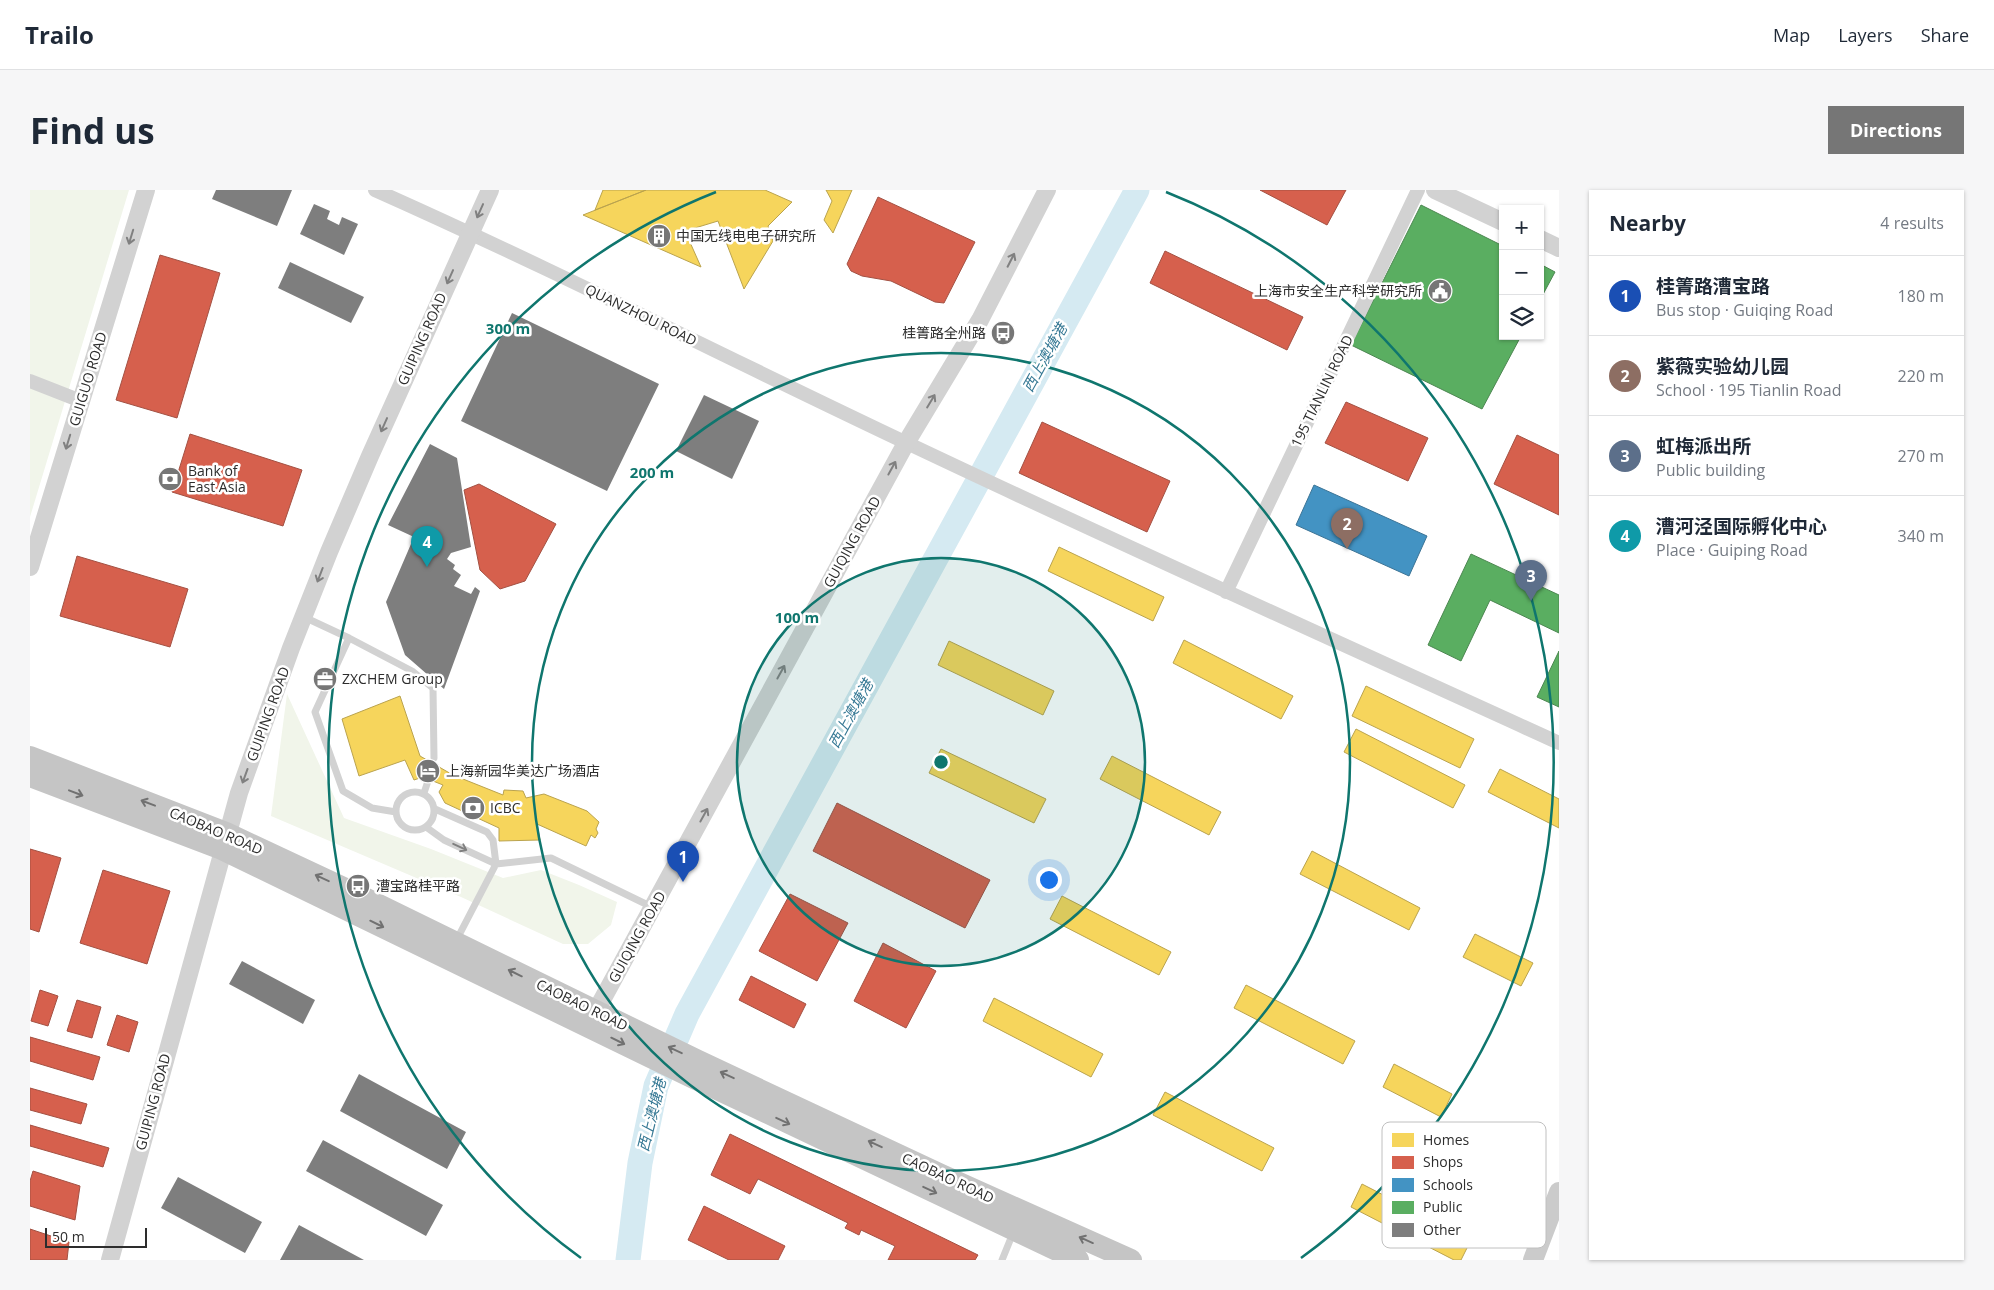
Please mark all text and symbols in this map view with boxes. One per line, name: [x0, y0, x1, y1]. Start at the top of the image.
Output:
text: Trailo: [25, 18, 94, 51]
text: Map: [1773, 23, 1810, 47]
text: Layers: [1838, 23, 1893, 47]
text: Share: [1921, 23, 1969, 47]
button: Directions: [1828, 106, 1964, 154]
text: Find us: [30, 107, 155, 154]
one-way arrow: [475, 203, 484, 218]
map controls: [1499, 205, 1544, 340]
button: +: [1499, 205, 1544, 250]
text: Nearby: [1609, 209, 1686, 237]
text: 4 results: [1880, 212, 1944, 234]
building icon: 中国无线电电子研究所: [646, 223, 672, 249]
place label: 中国无线电电子研究所: [676, 226, 816, 245]
one-way arrow: [126, 228, 136, 244]
button: −: [1499, 250, 1544, 295]
one-way arrow: [1006, 252, 1016, 267]
one-way arrow: [445, 269, 455, 284]
text: 桂箐路漕宝路: [1656, 273, 1770, 299]
public building icon: 上海市安全生产科学研究所: [1427, 278, 1453, 304]
street label: QUANZHOU ROAD: [582, 279, 700, 350]
place label: 上海市安全生产科学研究所: [1254, 281, 1422, 300]
text: 1: [1620, 285, 1630, 307]
text: 180 m: [1898, 285, 1944, 307]
street label: GUIPING ROAD: [393, 289, 450, 388]
button: layers: [1499, 295, 1544, 340]
text: Bus stop · Guiqing Road: [1656, 299, 1833, 321]
text: 300 m: [486, 318, 530, 338]
water label: 西上澳塘港: [1017, 318, 1072, 395]
bus stop icon: 桂箐路全州路: [990, 320, 1016, 346]
place label: 桂箐路全州路: [902, 323, 986, 342]
street label: GUIGUO ROAD: [64, 329, 111, 428]
street label: 195 TIANLIN ROAD: [1286, 332, 1357, 450]
text: 紫薇实验幼儿园: [1656, 353, 1789, 379]
text: 2: [1620, 365, 1630, 387]
text: 220 m: [1898, 365, 1944, 387]
text: School · 195 Tianlin Road: [1656, 379, 1841, 401]
one-way arrow: [927, 394, 937, 408]
one-way arrow: [378, 417, 388, 432]
text: 虹梅派出所: [1656, 433, 1751, 459]
one-way arrow: [63, 434, 73, 450]
text: 3: [1620, 445, 1630, 467]
text: 270 m: [1898, 445, 1944, 467]
text: Public building: [1656, 459, 1765, 481]
place label: Bank of East Asia: [188, 461, 246, 496]
one-way arrow: [888, 461, 898, 476]
text: 200 m: [630, 462, 674, 482]
bank icon: Bank of East Asia: [157, 466, 183, 492]
street label: GUIQING ROAD: [819, 493, 885, 591]
pin: 2: [1331, 508, 1363, 549]
text: 漕河泾国际孵化中心: [1656, 513, 1827, 539]
text: 4: [1620, 525, 1630, 547]
text: 340 m: [1898, 525, 1944, 547]
pin: 4: [411, 526, 443, 567]
text: Place · Guiping Road: [1656, 539, 1808, 561]
pin: 3: [1515, 560, 1547, 601]
one-way arrow: [315, 567, 324, 582]
text: 100 m: [775, 607, 819, 627]
street label: GUIPING ROAD: [242, 664, 293, 764]
one-way arrow: [777, 665, 787, 680]
office icon: ZXCHEM Group: [312, 666, 338, 692]
place label: ZXCHEM Group: [342, 669, 443, 688]
water label: 西上澳塘港: [823, 674, 878, 751]
centre of rings: [932, 753, 950, 771]
hotel icon: 上海新园华美达广场酒店: [415, 758, 441, 784]
place label: 上海新园华美达广场酒店: [446, 761, 600, 780]
one-way arrow: [240, 768, 249, 783]
one-way arrow: [68, 790, 83, 799]
bank icon: ICBC: [460, 795, 486, 821]
one-way arrow: [141, 798, 157, 807]
place label: ICBC: [490, 798, 521, 817]
street label: CAOBAO ROAD: [167, 802, 266, 859]
one-way arrow: [700, 808, 709, 823]
pin: 1: [667, 841, 699, 882]
one-way arrow: [452, 843, 467, 852]
your location: [1036, 867, 1062, 893]
one-way arrow: [315, 873, 330, 882]
bus stop icon: 漕宝路桂平路: [345, 873, 371, 899]
place label: 漕宝路桂平路: [376, 876, 460, 895]
street label: GUIQING ROAD: [604, 888, 670, 986]
one-way arrow: [369, 919, 384, 929]
one-way arrow: [508, 967, 523, 977]
street label: CAOBAO ROAD: [533, 974, 631, 1035]
one-way arrow: [610, 1037, 625, 1047]
one-way arrow: [668, 1045, 683, 1055]
street label: GUIPING ROAD: [130, 1051, 175, 1152]
one-way arrow: [720, 1070, 735, 1080]
water label: 西上澳塘港: [632, 1074, 670, 1154]
one-way arrow: [775, 1116, 790, 1126]
legend: [1382, 1122, 1546, 1248]
text: Homes: [1423, 1130, 1470, 1149]
one-way arrow: [867, 1139, 882, 1149]
street label: CAOBAO ROAD: [899, 1148, 997, 1207]
text: Shops: [1423, 1152, 1463, 1171]
text: Schools: [1423, 1175, 1473, 1194]
one-way arrow: [922, 1186, 937, 1195]
text: Public: [1423, 1197, 1463, 1216]
text: Other: [1423, 1220, 1461, 1239]
scale bar: [45, 1225, 148, 1248]
text: 50 m: [52, 1227, 85, 1246]
one-way arrow: [1079, 1235, 1094, 1245]

